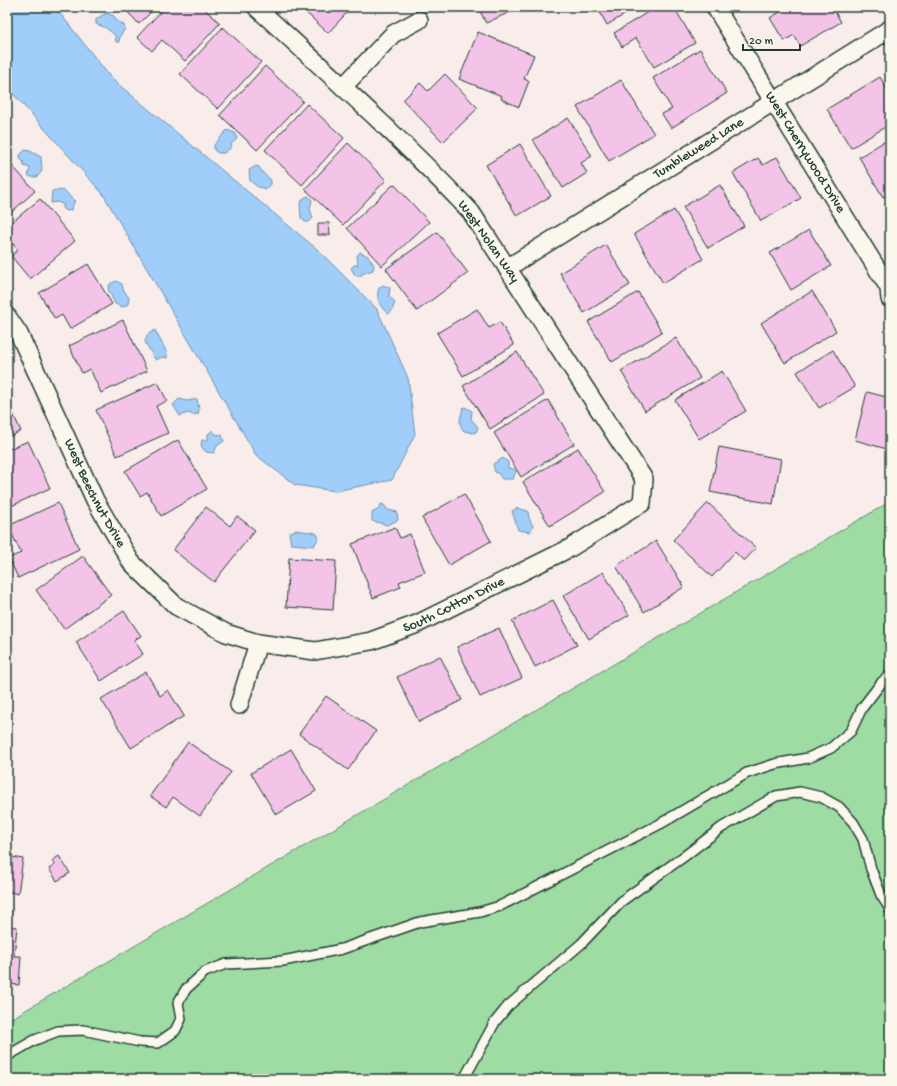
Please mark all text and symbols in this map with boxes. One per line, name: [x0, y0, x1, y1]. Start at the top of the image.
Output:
scale bar: [743, 26, 800, 52]
text: 20 m: [749, 35, 774, 49]
street label: West Cherrywood Drive: [761, 88, 850, 217]
street label: Tumbleweed Lane: [650, 113, 748, 183]
street label: West Nolan Way: [453, 197, 523, 287]
street label: West Beechnut Drive: [60, 436, 130, 552]
street label: South Cotton Drive: [401, 573, 508, 637]

